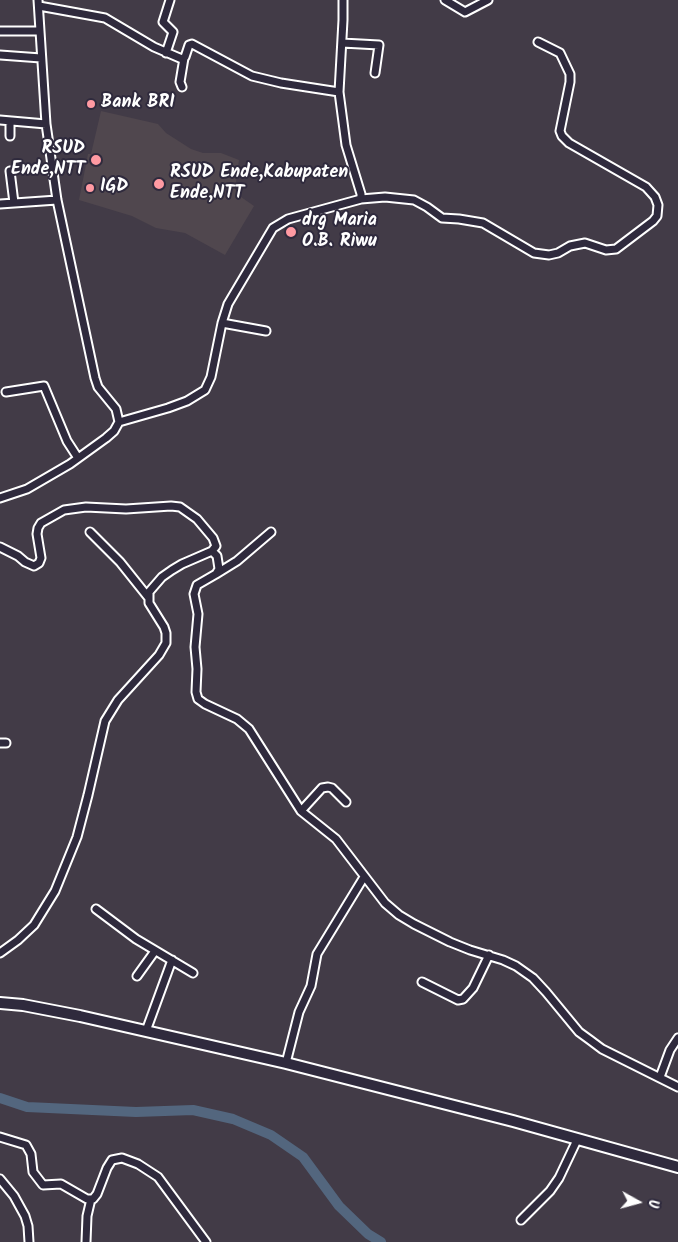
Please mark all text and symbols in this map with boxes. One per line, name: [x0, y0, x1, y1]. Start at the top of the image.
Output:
place label: Bank BRI: [101, 93, 175, 115]
marker: Bank BRI: [85, 98, 97, 110]
place label: RSUD Ende,NTT: [11, 139, 85, 182]
marker: RSUD Ende,NTT: [89, 153, 103, 167]
place label: RSUD Ende,Kabupaten Ende,NTT: [170, 163, 348, 205]
place label: IGD: [100, 177, 128, 199]
marker: RSUD Ende,Kabupaten Ende,NTT: [152, 177, 166, 191]
marker: IGD: [84, 182, 96, 194]
place label: drg Maria O.B. Riwu: [302, 211, 377, 253]
marker: drg Maria O.B. Riwu: [284, 225, 298, 239]
north arrow: [613, 1177, 663, 1227]
text: U: [641, 1198, 664, 1209]

